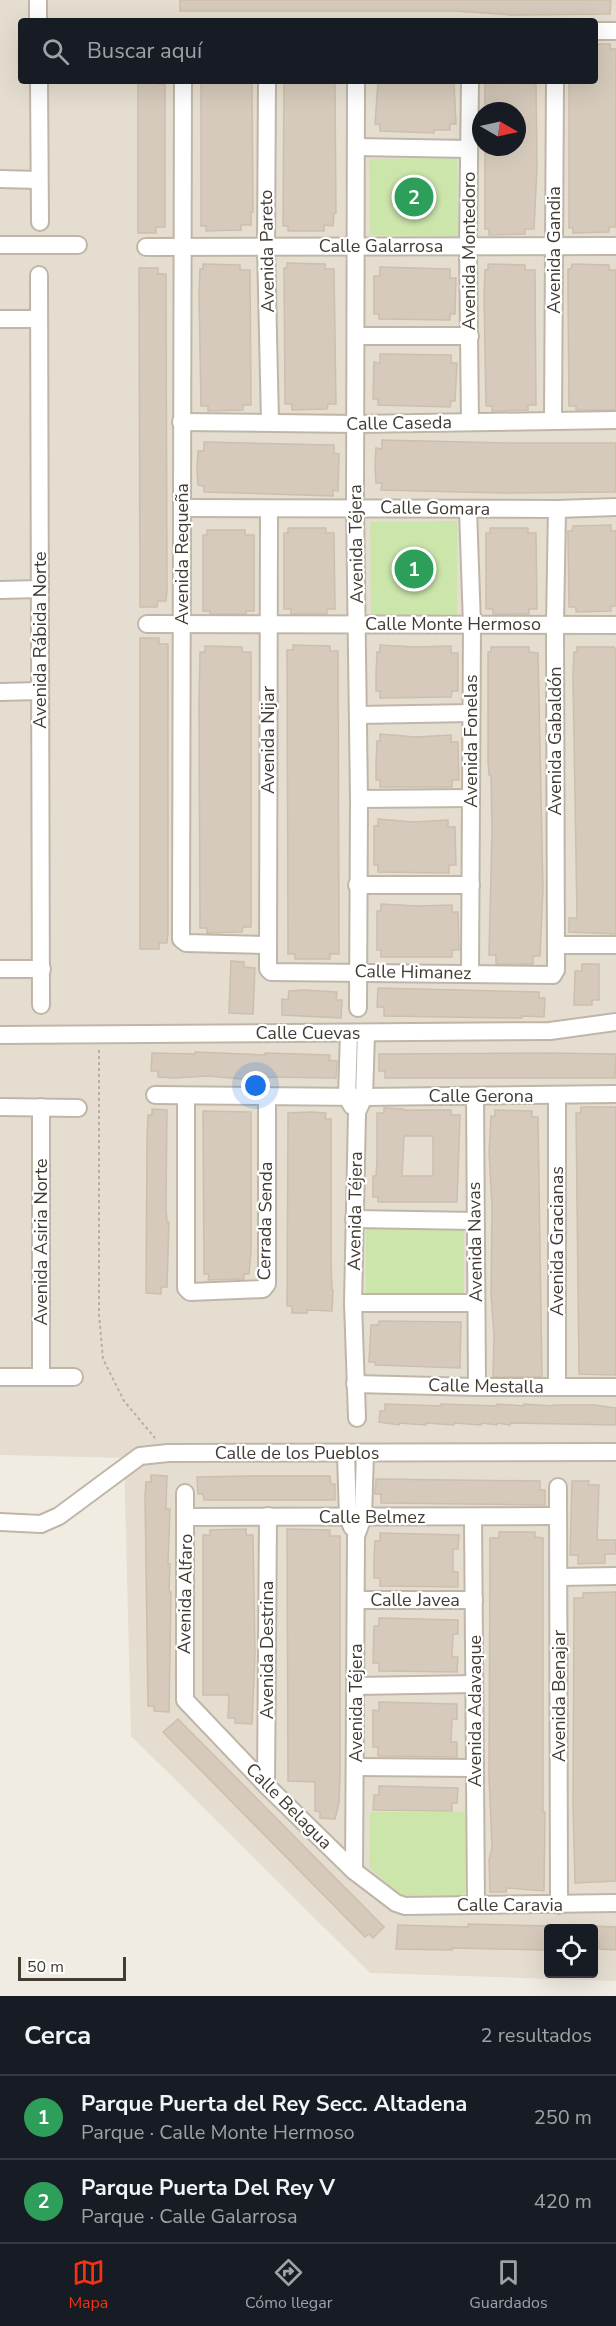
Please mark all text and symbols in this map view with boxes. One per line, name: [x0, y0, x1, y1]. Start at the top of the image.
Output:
search box: [18, 18, 598, 84]
icon: search: [39, 35, 72, 68]
text: Buscar aquí: [87, 36, 202, 66]
north arrow: [472, 102, 526, 156]
street label: Avenida Montedoro: [457, 172, 481, 330]
pin: 2: [394, 174, 434, 220]
street label: Avenida Gandia: [542, 186, 566, 314]
street label: Avenida Pareto: [254, 189, 280, 313]
street label: Calle Galarrosa: [319, 234, 443, 258]
street label: Calle Caseda: [346, 410, 452, 436]
street label: Avenida Requeña: [170, 483, 194, 625]
street label: Avenida Téjera: [343, 484, 369, 604]
street label: Calle Gomara: [380, 495, 490, 521]
pin: 1: [394, 546, 434, 592]
street label: Avenida Rábida Norte: [28, 551, 52, 729]
street label: Calle Monte Hermoso: [365, 612, 541, 636]
street label: Avenida Gabaldón: [543, 666, 567, 816]
street label: Avenida Fonelas: [459, 674, 483, 808]
street label: Avenida Nijar: [256, 685, 280, 794]
street label: Calle Himanez: [354, 959, 472, 985]
street label: Calle Cuevas: [256, 1021, 360, 1045]
your location: [241, 1071, 270, 1100]
street label: Calle Gerona: [429, 1084, 533, 1108]
street label: Avenida Téjera: [342, 1151, 368, 1271]
street label: Avenida Asiria Norte: [29, 1158, 53, 1326]
street label: Cerrada Senda: [252, 1161, 278, 1281]
street label: Avenida Gracianas: [545, 1166, 569, 1316]
street label: Avenida Navas: [462, 1182, 488, 1302]
street label: Calle Mestalla: [428, 1373, 544, 1399]
street label: Calle de los Pueblos: [215, 1441, 379, 1465]
street label: Calle Belmez: [319, 1505, 425, 1529]
street label: Avenida Alfaro: [172, 1534, 198, 1654]
street label: Avenida Destrina: [255, 1581, 279, 1719]
street label: Calle Javea: [370, 1588, 460, 1612]
street label: Avenida Benajar: [547, 1629, 571, 1762]
street label: Avenida Adavaque: [463, 1635, 487, 1787]
street label: Avenida Téjera: [344, 1643, 368, 1763]
street label: Calle Belagua: [241, 1758, 337, 1854]
street label: Calle Caravia: [457, 1893, 563, 1917]
map controls: [544, 1924, 598, 1978]
button: locate: [544, 1924, 598, 1978]
scale bar: [18, 1954, 126, 1982]
text: 50 m: [27, 1956, 64, 1978]
text: Cerca: [24, 2018, 91, 2053]
text: 2 resultados: [481, 2022, 592, 2049]
text: Parque Puerta del Rey Secc. Altadena: [81, 2089, 467, 2119]
text: 1: [38, 2104, 50, 2131]
text: 250 m: [534, 2104, 592, 2131]
text: Parque · Calle Monte Hermoso: [81, 2119, 355, 2146]
text: Parque Puerta Del Rey V: [81, 2173, 335, 2203]
text: 2: [38, 2188, 50, 2215]
text: 420 m: [534, 2188, 592, 2215]
text: Parque · Calle Galarrosa: [81, 2203, 298, 2230]
tab: Mapa: [68, 2256, 108, 2314]
tab: Cómo llegar: [245, 2256, 332, 2314]
tab: Guardados: [469, 2256, 548, 2314]

